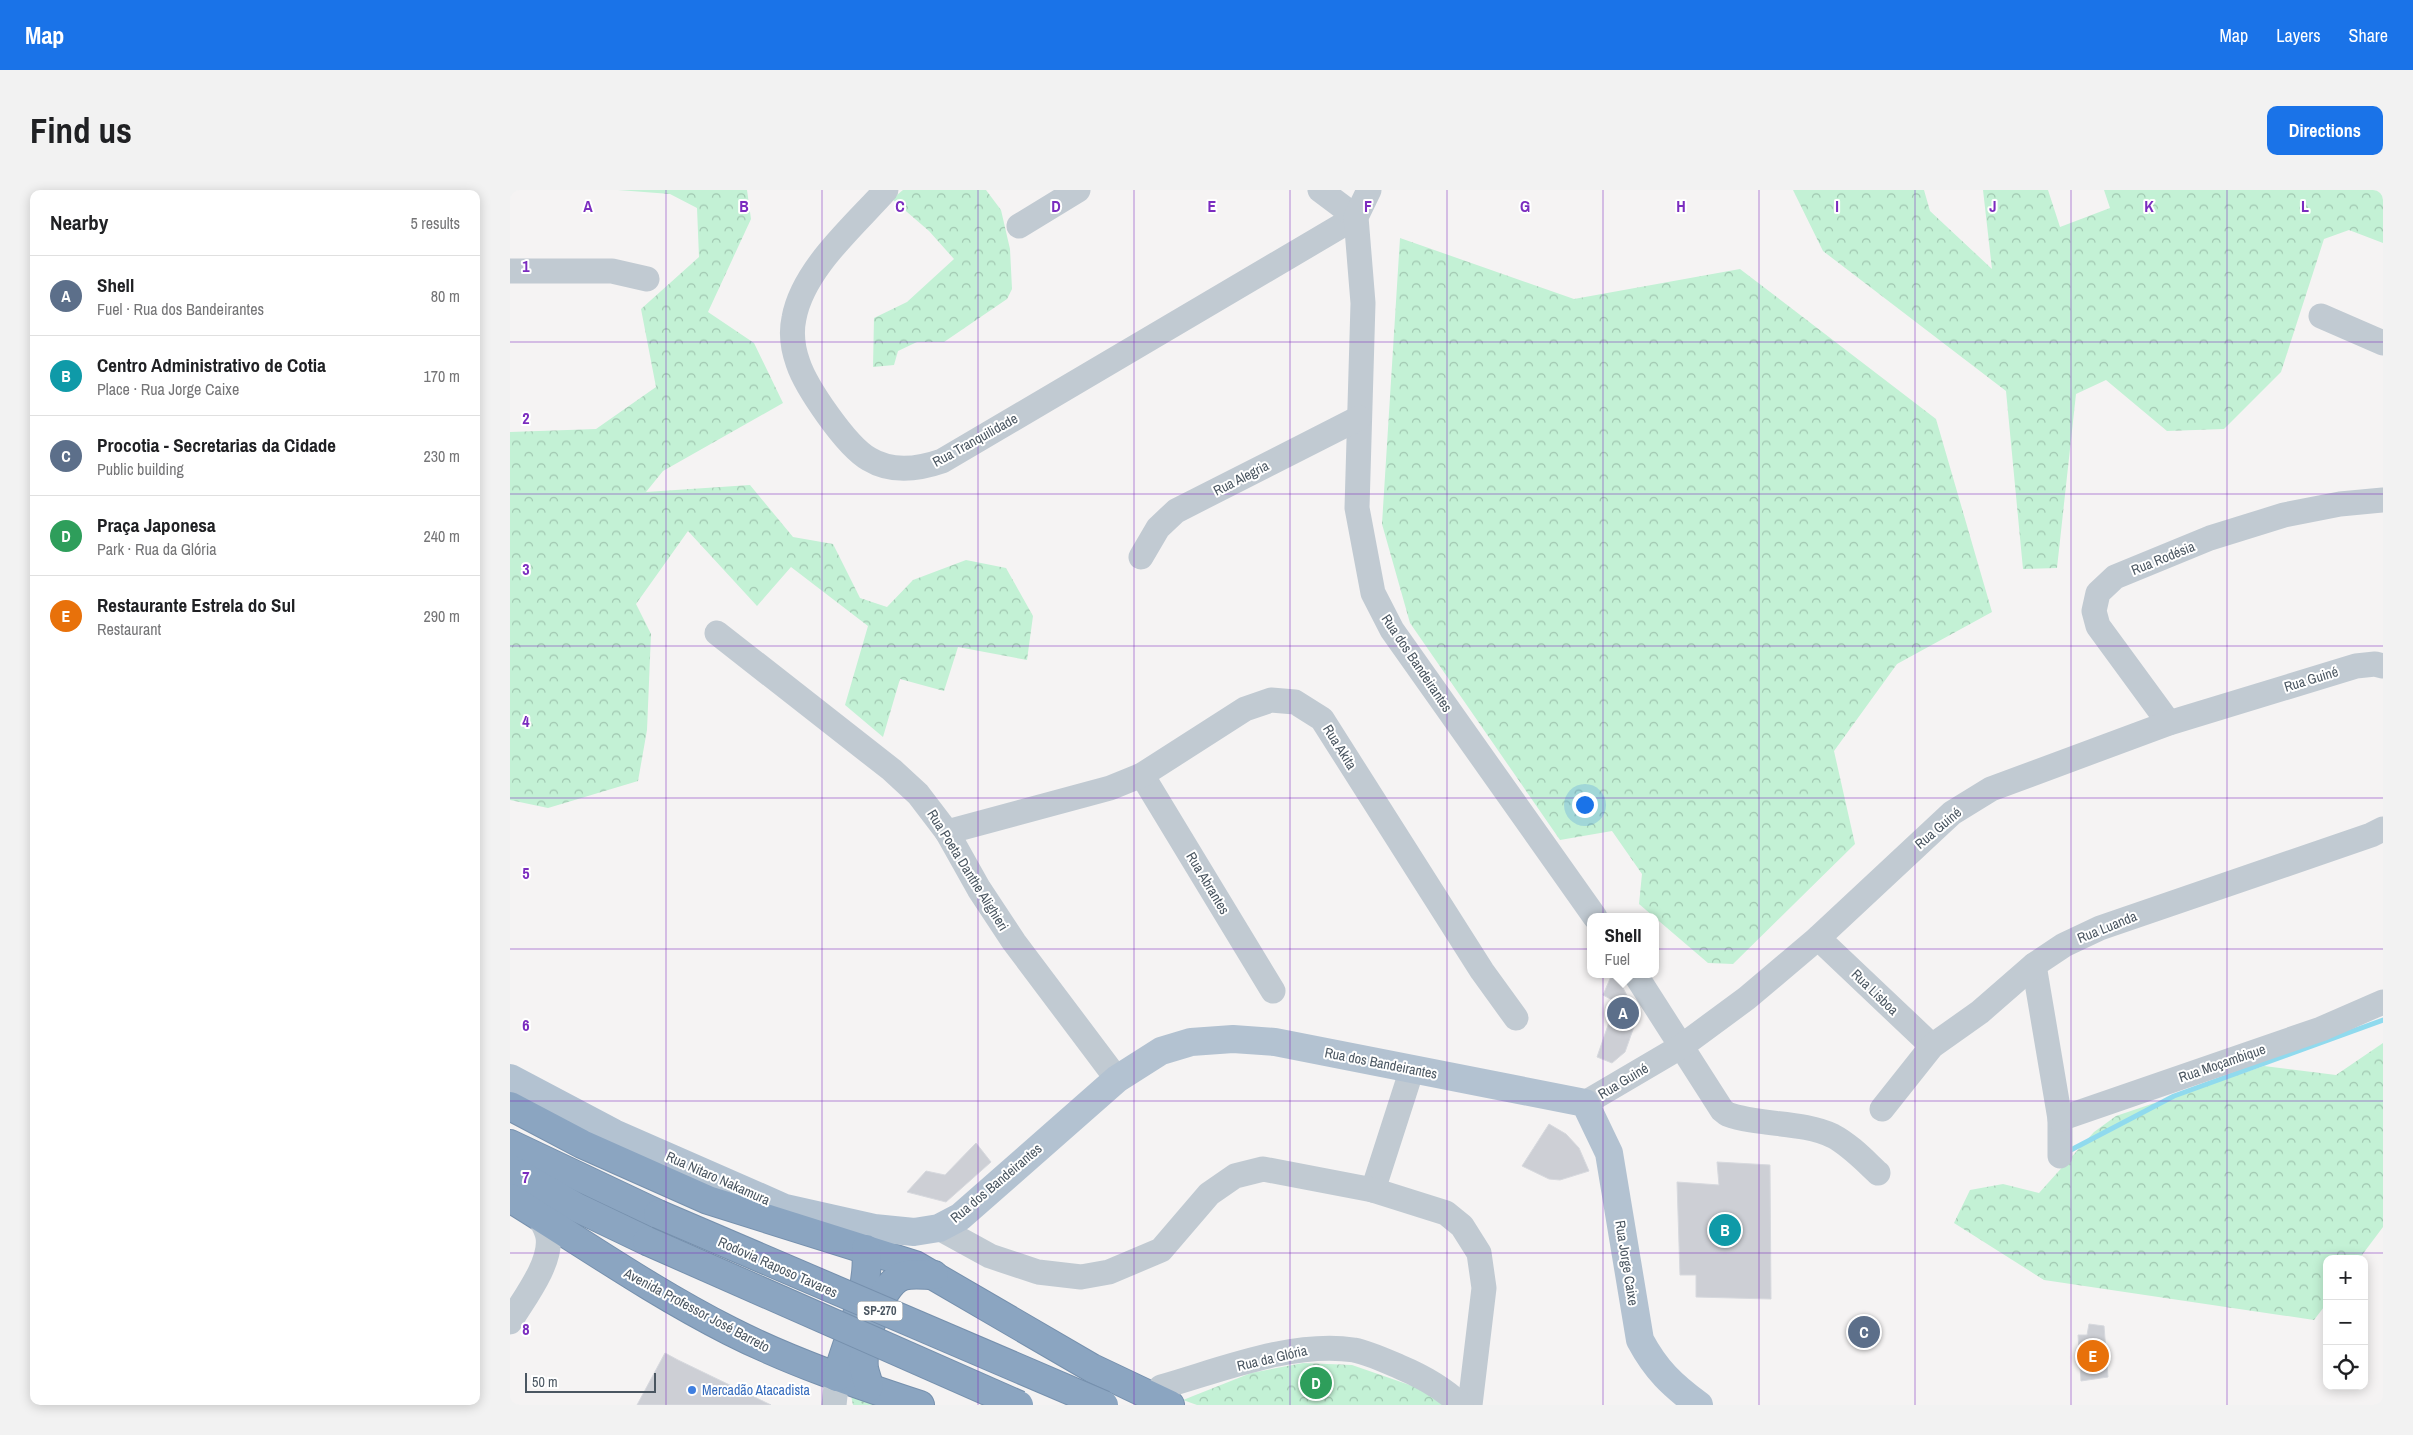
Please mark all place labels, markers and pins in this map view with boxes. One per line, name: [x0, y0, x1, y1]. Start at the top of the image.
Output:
pin: A: [1607, 994, 1639, 1032]
pin: B: [1709, 1211, 1741, 1249]
pin: C: [1848, 1313, 1880, 1351]
pin: E: [2077, 1337, 2109, 1375]
pin: D: [1300, 1364, 1332, 1402]
place label: Mercadão Atacadista: [702, 1381, 810, 1399]
marker: Mercadão Atacadista: [686, 1384, 698, 1396]

